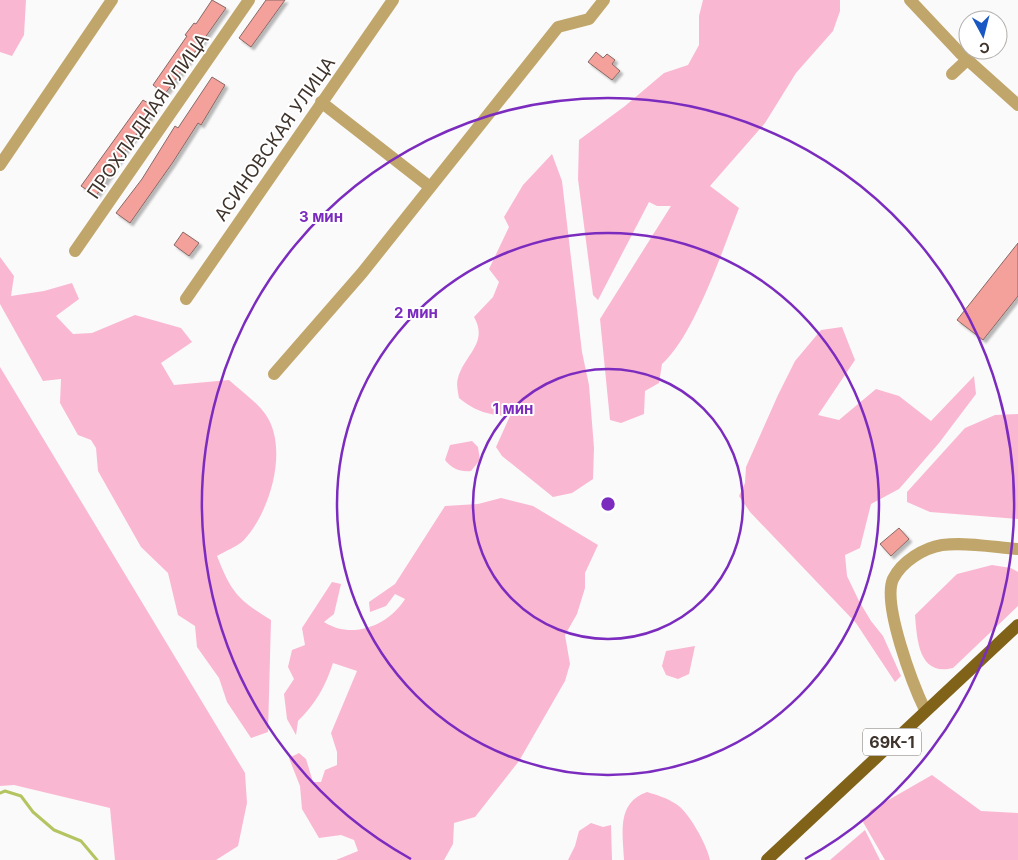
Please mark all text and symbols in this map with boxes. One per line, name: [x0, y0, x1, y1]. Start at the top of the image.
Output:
north arrow: [958, 10, 1008, 60]
street label: ПРОХЛАДНАЯ УЛИЦА: [82, 29, 213, 202]
text: С: [978, 39, 991, 57]
street label: АСИНОВСКАЯ УЛИЦА: [210, 53, 339, 225]
text: 3 мин: [299, 207, 343, 226]
text: 2 мин: [394, 303, 438, 322]
text: 1 мин: [493, 399, 533, 418]
centre of rings: [599, 495, 617, 513]
road number: 69К-1: [863, 729, 921, 756]

